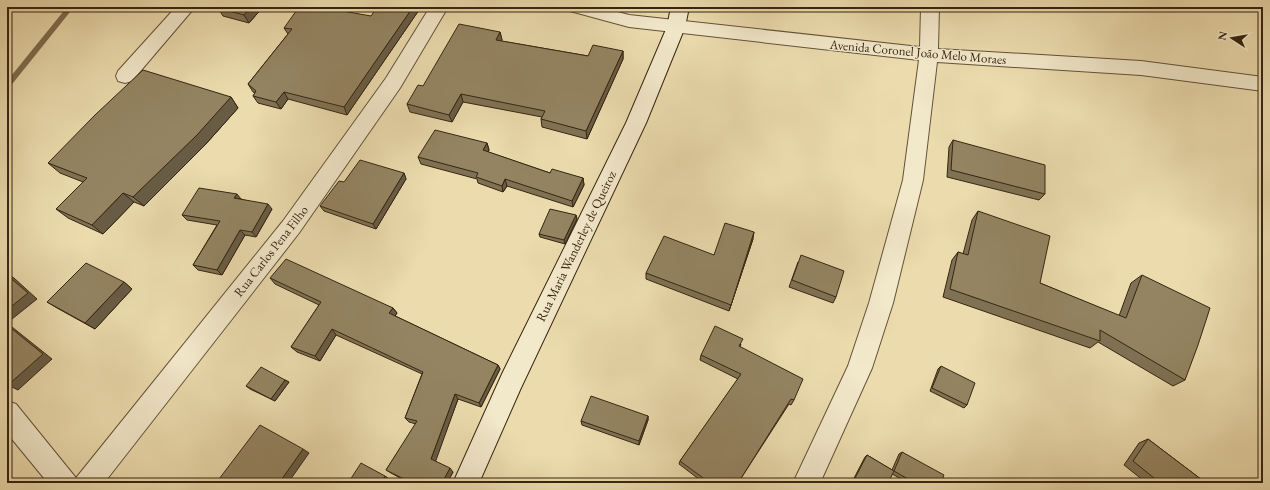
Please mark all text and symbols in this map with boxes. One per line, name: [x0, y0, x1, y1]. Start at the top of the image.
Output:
north arrow: [1212, 18, 1252, 58]
text: N: [1214, 30, 1230, 42]
street label: Avenida Coronel João Melo Moraes: [828, 36, 1007, 68]
street label: Rua Maria Wanderley de Queiroz: [532, 168, 620, 324]
street label: Rua Carlos Pena Filho: [230, 202, 312, 300]

